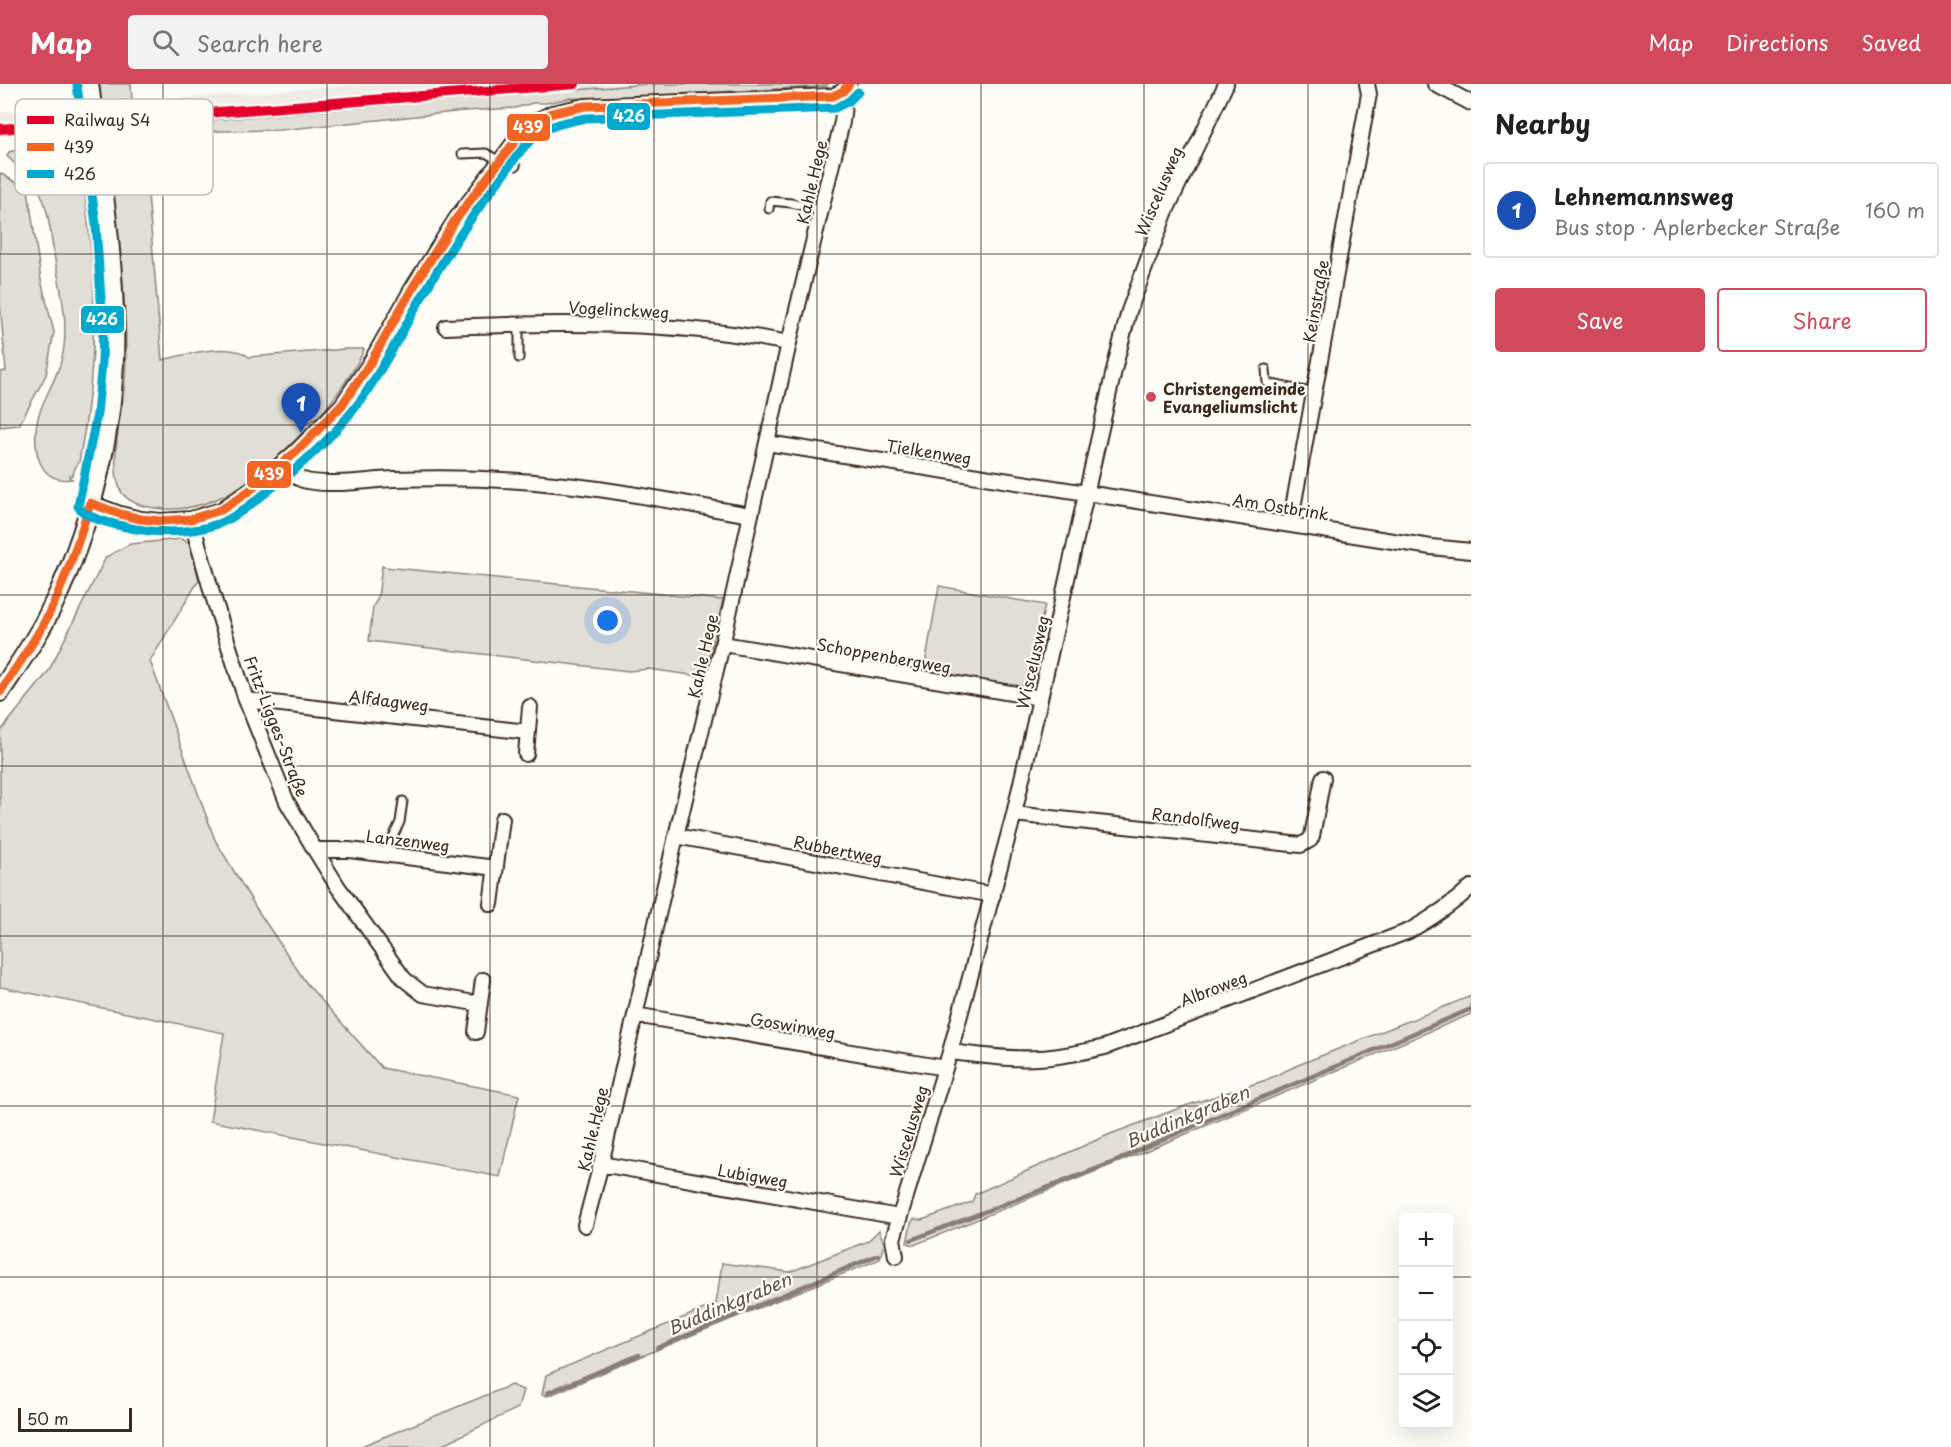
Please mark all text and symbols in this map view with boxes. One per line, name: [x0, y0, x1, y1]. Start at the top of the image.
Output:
search box: [128, 15, 548, 69]
text: Map: [30, 21, 92, 64]
icon: search: [149, 26, 182, 59]
text: Search here: [197, 26, 323, 59]
text: Map: [1648, 26, 1693, 58]
text: Directions: [1726, 26, 1828, 58]
text: Saved: [1861, 26, 1921, 58]
legend: [15, 99, 213, 195]
line badge: 426: [606, 102, 651, 131]
text: 426: [613, 103, 645, 127]
text: Nearby: [1495, 104, 1590, 143]
text: Railway S4: [64, 107, 151, 131]
line badge: 439: [506, 113, 551, 142]
text: 439: [513, 114, 543, 138]
text: 439: [64, 134, 94, 158]
street label: Kahle Hege: [790, 137, 832, 226]
street label: Wiscelusweg: [1128, 142, 1188, 240]
text: 426: [64, 161, 96, 185]
text: Lehnemannsweg: [1554, 179, 1734, 212]
text: 1: [1512, 195, 1521, 225]
text: 160 m: [1865, 195, 1925, 225]
text: Bus stop · Aplerbecker Straße: [1554, 212, 1840, 242]
street label: Keinstraße: [1296, 258, 1334, 344]
button: Save: [1495, 288, 1705, 352]
button: Share: [1717, 288, 1927, 352]
street label: Vogelinckweg: [568, 294, 670, 324]
line badge: 426: [80, 305, 125, 334]
text: 426: [86, 306, 118, 330]
place label: Christengemeinde Evangeliumslicht: [1163, 376, 1305, 418]
pin: 1: [282, 384, 320, 433]
marker: Christengemeinde Evangeliumslicht: [1144, 390, 1158, 404]
street label: Tielkenweg: [885, 432, 973, 470]
line badge: 439: [246, 460, 292, 489]
text: 439: [254, 461, 284, 485]
street label: Am Ostbrink: [1231, 487, 1331, 526]
your location: [593, 606, 622, 635]
street label: Kahle Hege: [681, 611, 723, 700]
street label: Wiscelusweg: [1010, 613, 1054, 711]
street label: Schoppenbergweg: [815, 631, 953, 679]
street label: Fritz-Ligges-Straße: [239, 652, 315, 800]
street label: Alfdagweg: [348, 683, 430, 717]
street label: Randolfweg: [1151, 801, 1241, 835]
street label: Lanzenweg: [365, 823, 451, 857]
street label: Rubbertweg: [791, 829, 885, 869]
street label: Albroweg: [1176, 964, 1250, 1012]
street label: Goswinweg: [748, 1006, 838, 1044]
water label: Buddinkgraben: [1121, 1077, 1254, 1154]
street label: Wiscelusweg: [883, 1082, 933, 1180]
street label: Kahle Hege: [571, 1084, 613, 1173]
street label: Lubigweg: [716, 1157, 790, 1193]
map controls: [1399, 1213, 1453, 1429]
button: +: [1399, 1213, 1453, 1267]
water label: Buddinkgraben: [663, 1264, 796, 1341]
button: −: [1399, 1267, 1453, 1321]
button: locate: [1399, 1321, 1453, 1375]
button: layers: [1399, 1375, 1453, 1429]
scale bar: [18, 1405, 132, 1432]
text: 50 m: [27, 1406, 68, 1430]

